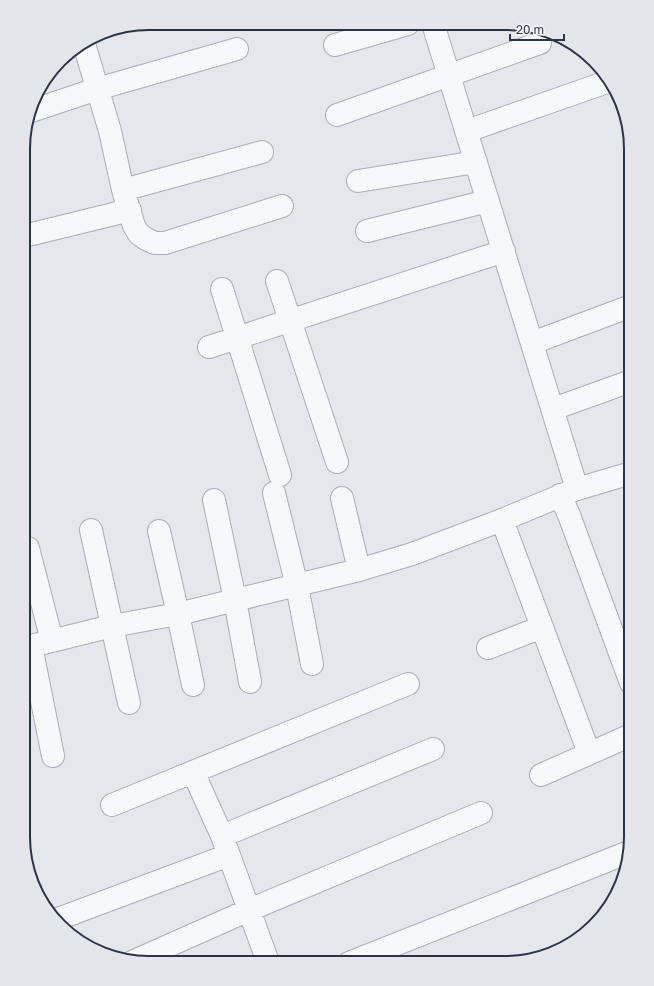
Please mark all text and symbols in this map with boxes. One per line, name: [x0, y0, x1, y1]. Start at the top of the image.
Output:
scale bar: [510, 16, 564, 42]
text: 20 m: [516, 22, 544, 37]

